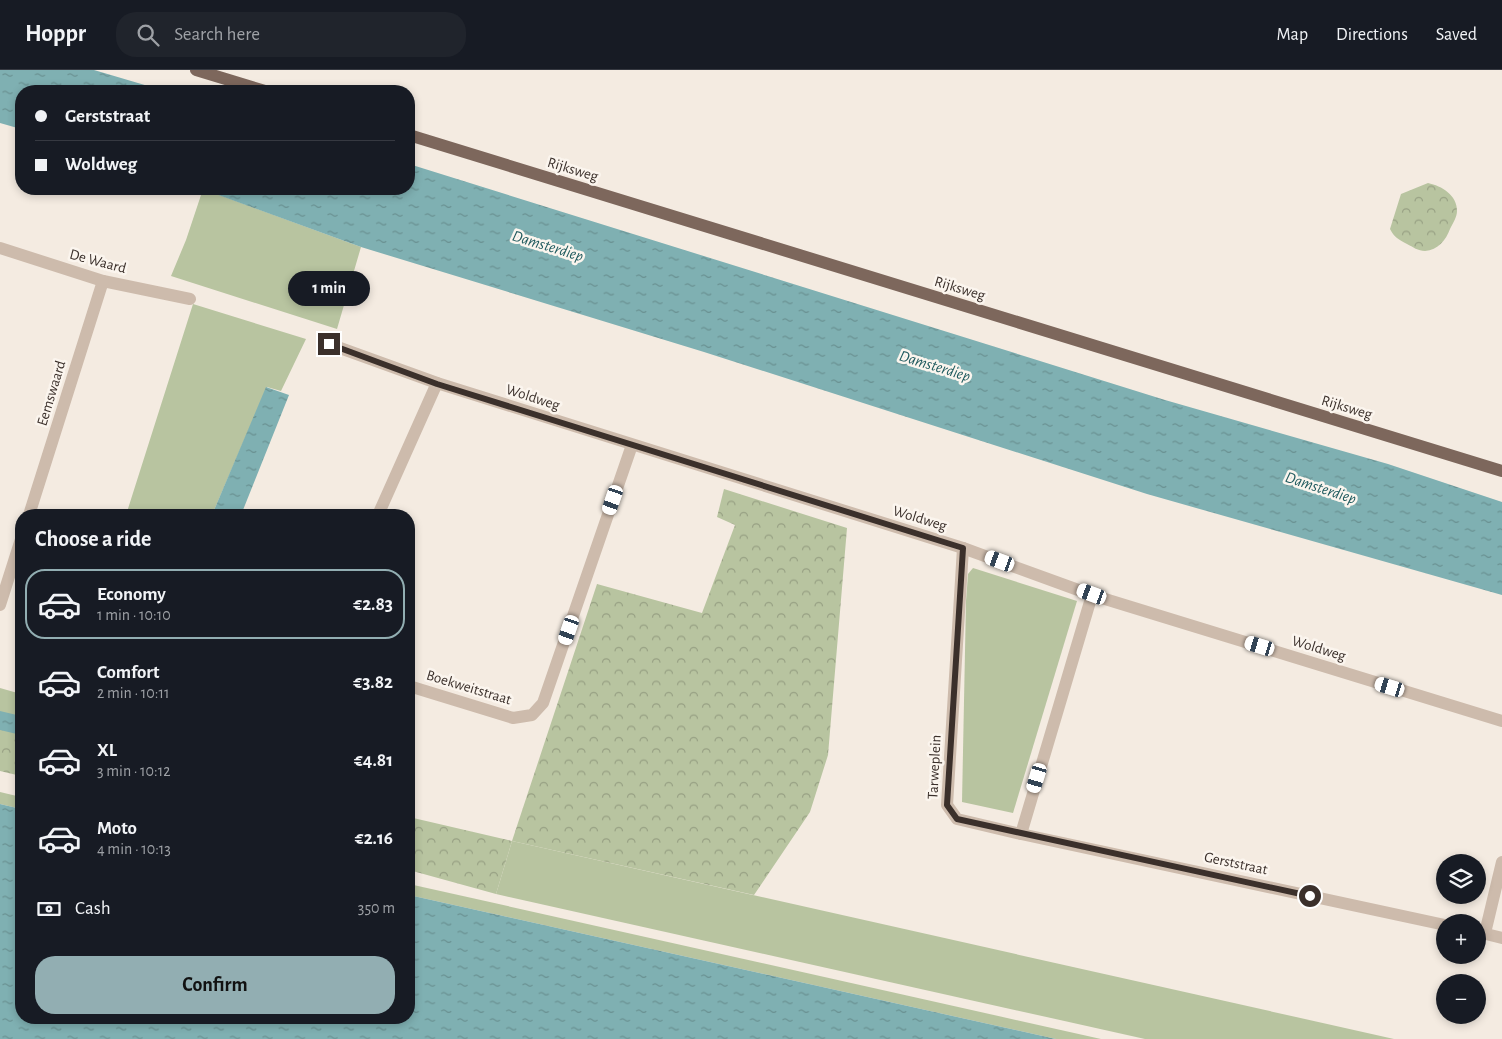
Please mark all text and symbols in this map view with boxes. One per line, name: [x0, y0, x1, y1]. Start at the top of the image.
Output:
search box: [116, 12, 466, 57]
icon: search: [134, 21, 162, 49]
text: Hoppr: [25, 22, 86, 46]
text: Search here: [174, 25, 260, 44]
text: Map: [1277, 26, 1308, 44]
text: Directions: [1336, 26, 1408, 44]
text: Saved: [1436, 26, 1477, 44]
text: Gerststraat: [65, 107, 150, 126]
text: Woldweg: [65, 155, 137, 174]
street label: Rijksweg: [546, 155, 601, 184]
water label: Damsterdiep: [510, 228, 585, 265]
street label: De Waard: [68, 247, 128, 276]
callout: 1 min: [288, 272, 370, 306]
street label: Rijksweg: [933, 274, 988, 303]
text: 1 min: [312, 280, 346, 296]
route end: [318, 333, 340, 355]
water label: Damsterdiep: [897, 348, 972, 385]
street label: Eemswaard: [34, 358, 69, 428]
street label: Woldweg: [504, 382, 562, 413]
street label: Rijksweg: [1320, 393, 1375, 422]
water label: Damsterdiep: [1283, 469, 1358, 508]
car: [601, 483, 624, 517]
street label: Woldweg: [891, 503, 949, 534]
text: Choose a ride: [35, 528, 151, 550]
car: [983, 549, 1016, 573]
icon: car: [37, 582, 82, 627]
car: [1075, 582, 1108, 606]
text: Economy: [97, 585, 166, 604]
text: €2.83: [353, 595, 393, 614]
text: 1 min · 10:10: [97, 607, 171, 623]
car: [557, 613, 580, 647]
street label: Woldweg: [1290, 633, 1348, 664]
car: [1243, 634, 1276, 658]
icon: car: [37, 660, 82, 705]
text: Comfort: [97, 663, 159, 682]
street label: Boekweitstraat: [425, 667, 513, 708]
text: €3.82: [353, 673, 393, 692]
car: [1373, 675, 1406, 699]
text: 2 min · 10:11: [97, 685, 169, 701]
street label: Tarweplein: [925, 734, 944, 800]
icon: car: [37, 738, 82, 783]
text: XL: [97, 741, 117, 760]
text: €4.81: [354, 751, 393, 770]
car: [1025, 761, 1048, 795]
text: 3 min · 10:12: [97, 763, 171, 779]
icon: car: [37, 816, 82, 861]
text: Moto: [97, 819, 137, 838]
text: €2.16: [355, 829, 393, 848]
text: 4 min · 10:13: [97, 841, 171, 857]
street label: Gerststraat: [1203, 849, 1269, 878]
map controls: [1436, 854, 1486, 1024]
button: layers: [1436, 854, 1486, 904]
route start: [1299, 885, 1321, 907]
icon: cash: [35, 895, 63, 923]
text: Cash: [75, 899, 111, 918]
text: 350 m: [358, 900, 395, 916]
button: +: [1436, 914, 1486, 964]
button: Confirm: [35, 956, 395, 1014]
button: −: [1436, 974, 1486, 1024]

